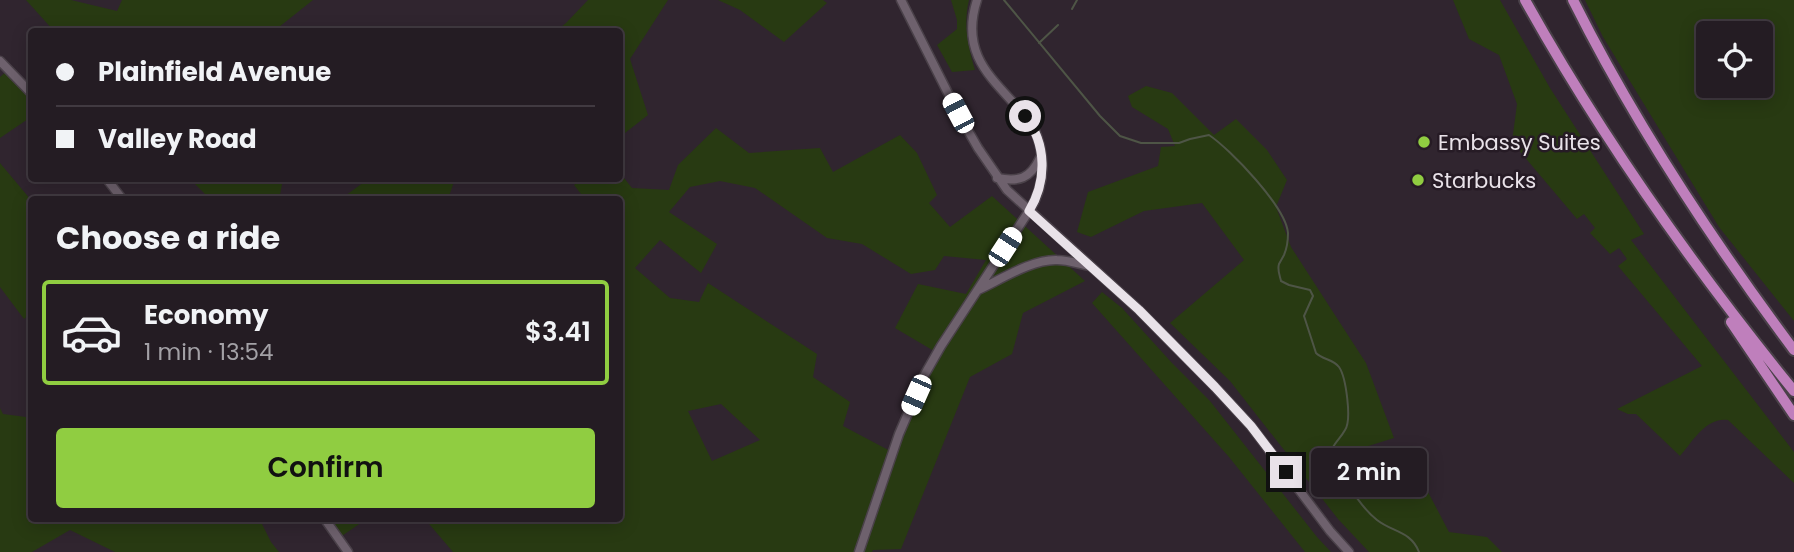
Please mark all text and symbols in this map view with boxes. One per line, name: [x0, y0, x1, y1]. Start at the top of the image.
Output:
map controls: [1696, 21, 1773, 98]
button: locate: [1696, 21, 1773, 98]
text: Plainfield Avenue: [98, 54, 331, 90]
car: [939, 90, 978, 136]
route start: [1009, 100, 1041, 132]
text: Valley Road: [98, 121, 257, 157]
place label: Embassy Suites: [1438, 128, 1601, 157]
marker: Embassy Suites: [1416, 134, 1432, 150]
place label: Starbucks: [1432, 166, 1536, 195]
marker: Starbucks: [1410, 172, 1426, 188]
text: Choose a ride: [56, 215, 280, 260]
car: [985, 224, 1026, 270]
text: Economy: [144, 297, 268, 333]
icon: car: [60, 301, 123, 364]
text: $3.41: [525, 314, 591, 350]
text: 1 min · 13:54: [144, 336, 273, 368]
car: [898, 372, 935, 418]
button: Confirm: [56, 428, 595, 508]
callout: 2 min: [1310, 448, 1426, 496]
route end: [1270, 456, 1302, 488]
text: 2 min: [1337, 456, 1401, 488]

